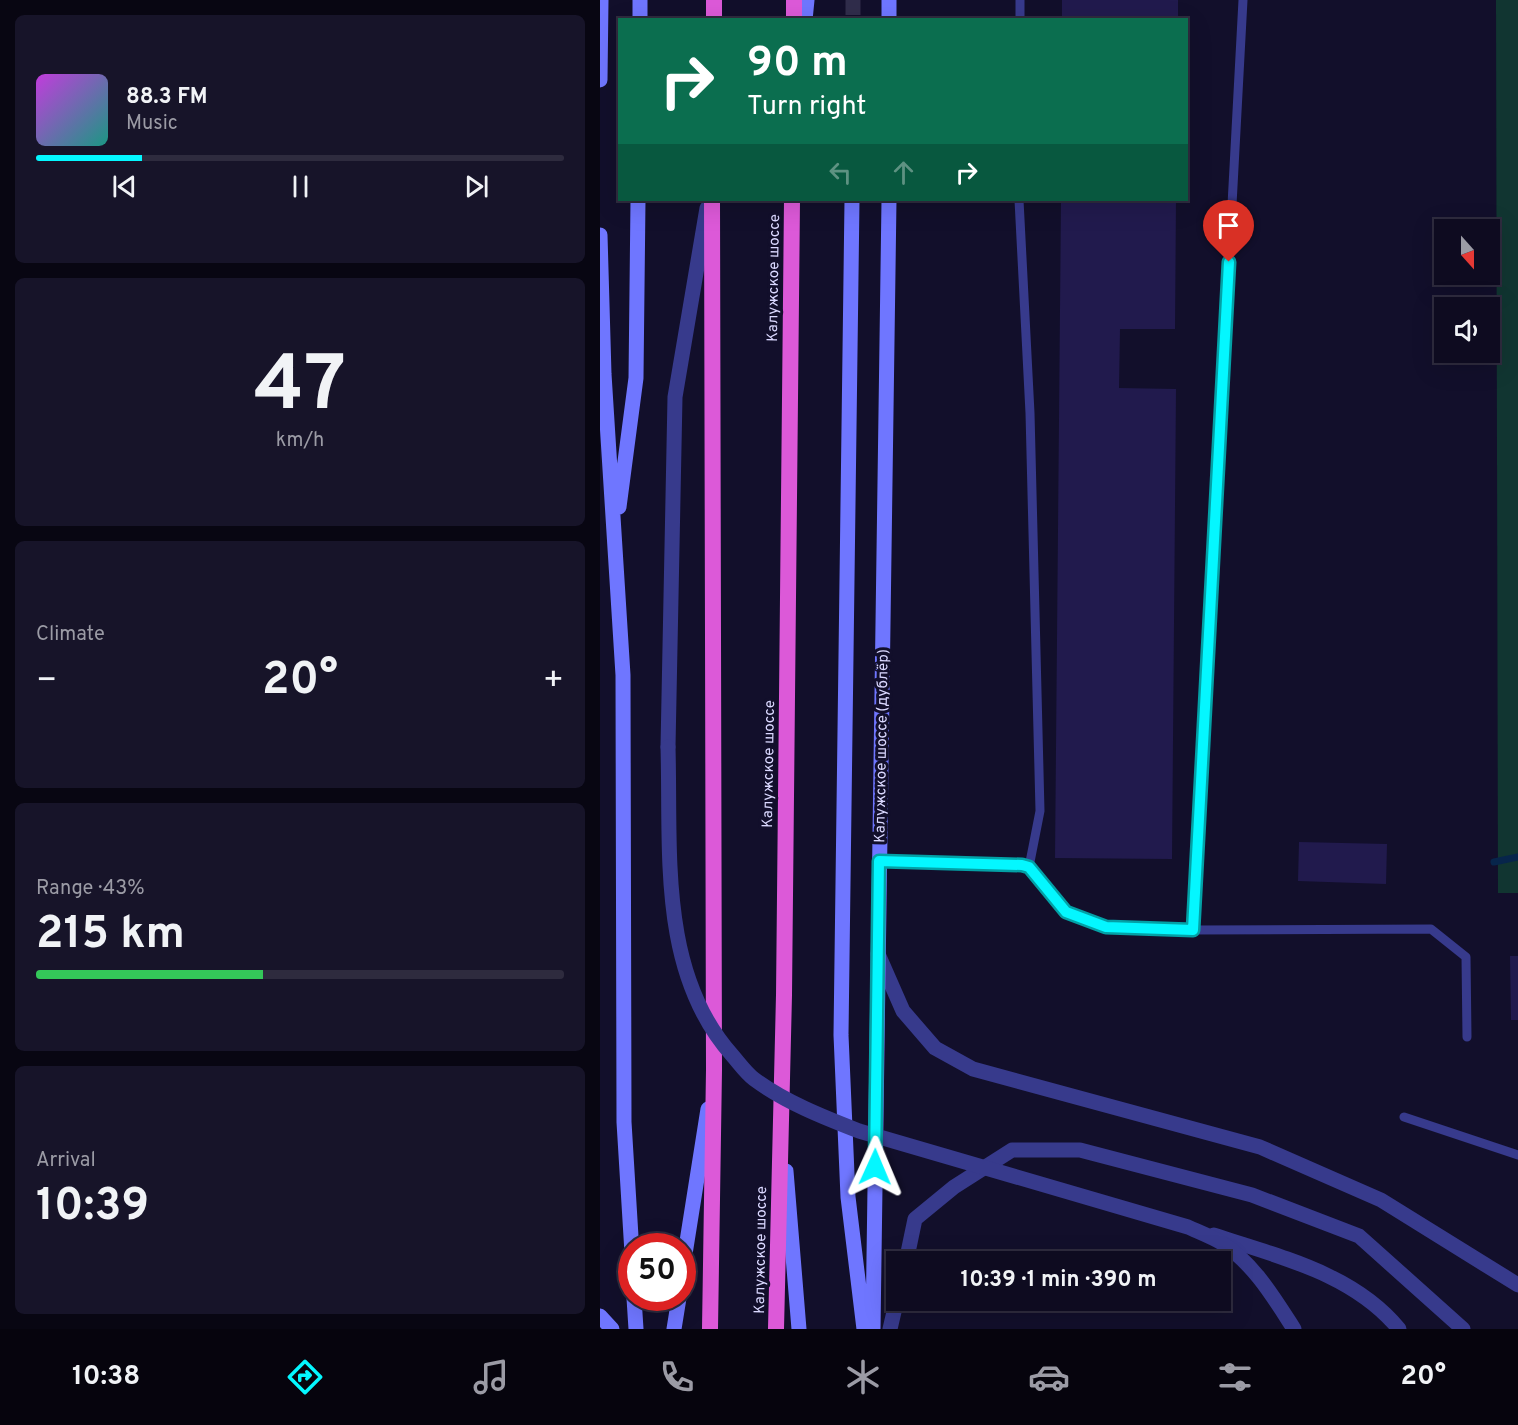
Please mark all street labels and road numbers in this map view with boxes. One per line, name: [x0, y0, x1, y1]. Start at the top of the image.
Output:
street label: Калужское шоссе: [764, 214, 785, 342]
street label: Калужское шоссе (дублёр): [871, 649, 894, 843]
street label: Калужское шоссе: [759, 700, 780, 828]
street label: Калужское шоссе: [751, 1186, 772, 1314]

